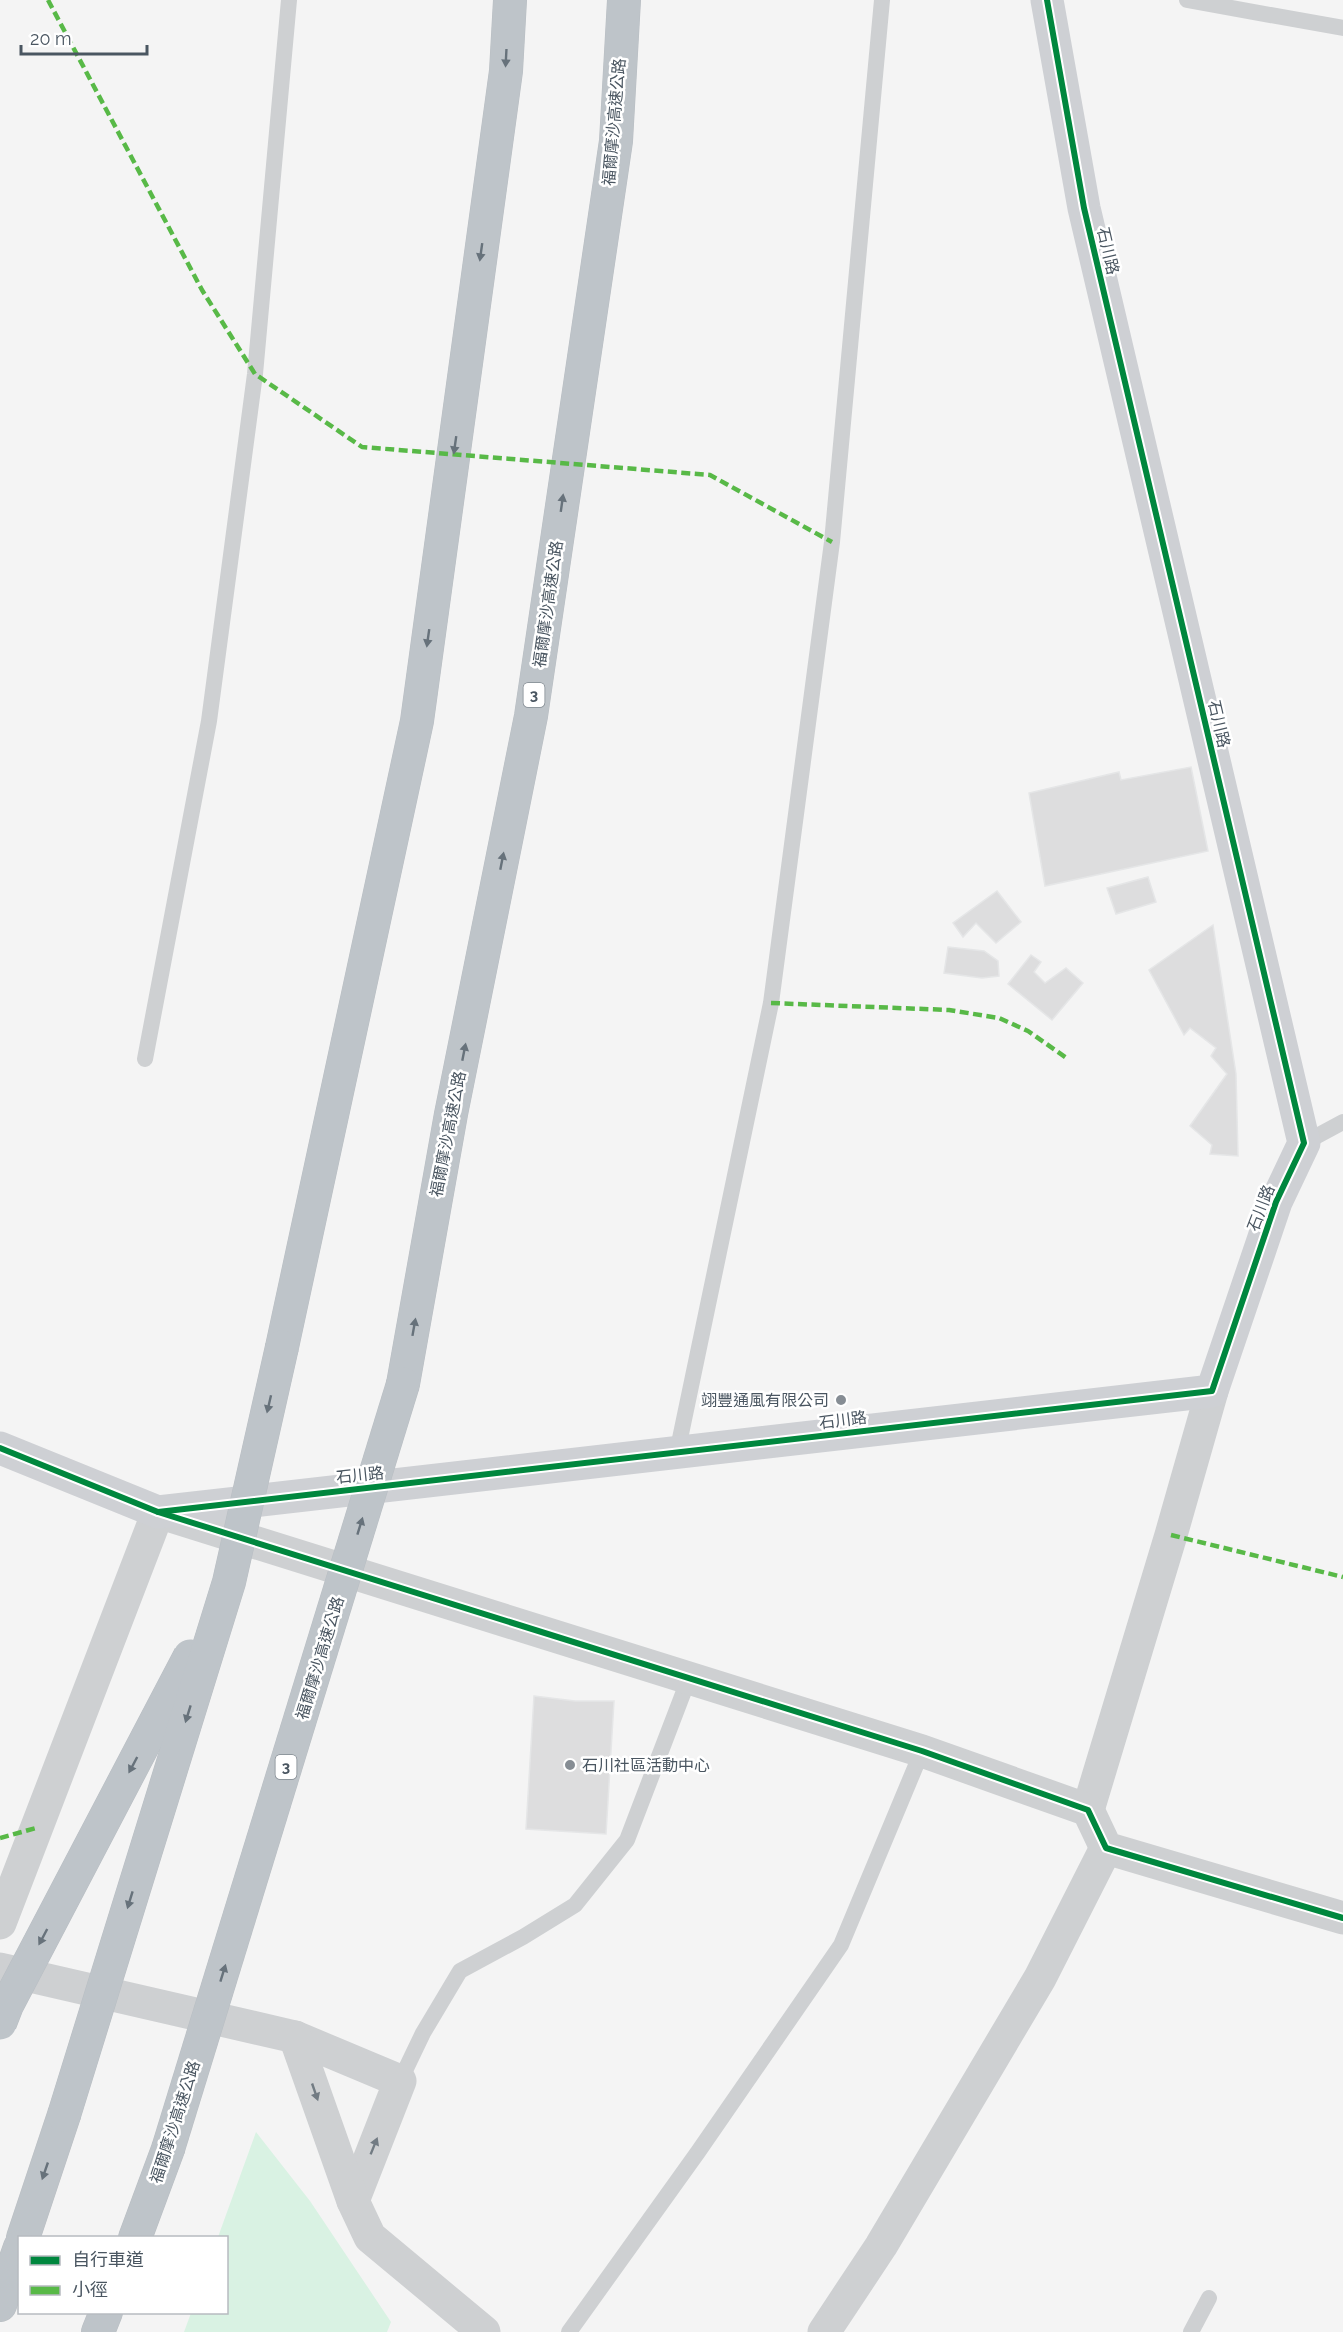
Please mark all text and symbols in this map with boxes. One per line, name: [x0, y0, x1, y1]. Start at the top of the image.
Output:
scale bar: [21, 18, 147, 56]
text: 20 m: [30, 28, 72, 49]
one-way arrow: [502, 49, 511, 68]
street label: 福爾摩沙高速公路: [599, 57, 629, 187]
street label: 石川路: [1093, 225, 1123, 277]
one-way arrow: [476, 242, 486, 261]
one-way arrow: [450, 436, 459, 455]
one-way arrow: [557, 494, 566, 513]
street label: 福爾摩沙高速公路: [530, 539, 566, 669]
one-way arrow: [424, 629, 433, 648]
road number: 3: [524, 683, 544, 707]
street label: 石川路: [1204, 698, 1234, 750]
one-way arrow: [498, 852, 507, 871]
one-way arrow: [460, 1043, 469, 1062]
street label: 福爾摩沙高速公路: [426, 1069, 470, 1199]
street label: 石川路: [1244, 1182, 1278, 1234]
one-way arrow: [409, 1317, 418, 1336]
place label: 翊豐通風有限公司: [701, 1391, 829, 1410]
marker: 翊豐通風有限公司: [834, 1393, 848, 1407]
one-way arrow: [264, 1394, 273, 1413]
street label: 石川路: [818, 1408, 868, 1432]
street label: 石川路: [335, 1463, 385, 1487]
one-way arrow: [356, 1517, 365, 1535]
street label: 福爾摩沙高速公路: [292, 1594, 348, 1722]
one-way arrow: [183, 1705, 192, 1723]
road number: 3: [276, 1755, 296, 1779]
one-way arrow: [128, 1756, 138, 1773]
place label: 石川社區活動中心: [582, 1756, 710, 1775]
marker: 石川社區活動中心: [563, 1758, 577, 1772]
one-way arrow: [125, 1891, 135, 1909]
one-way arrow: [38, 1929, 48, 1946]
one-way arrow: [219, 1964, 228, 1982]
street label: 福爾摩沙高速公路: [146, 2058, 204, 2186]
one-way arrow: [310, 2083, 320, 2101]
one-way arrow: [370, 2137, 380, 2155]
one-way arrow: [40, 2162, 50, 2180]
legend: [18, 2236, 228, 2314]
text: 自行車道: [72, 2249, 144, 2270]
text: 小徑: [72, 2279, 108, 2300]

